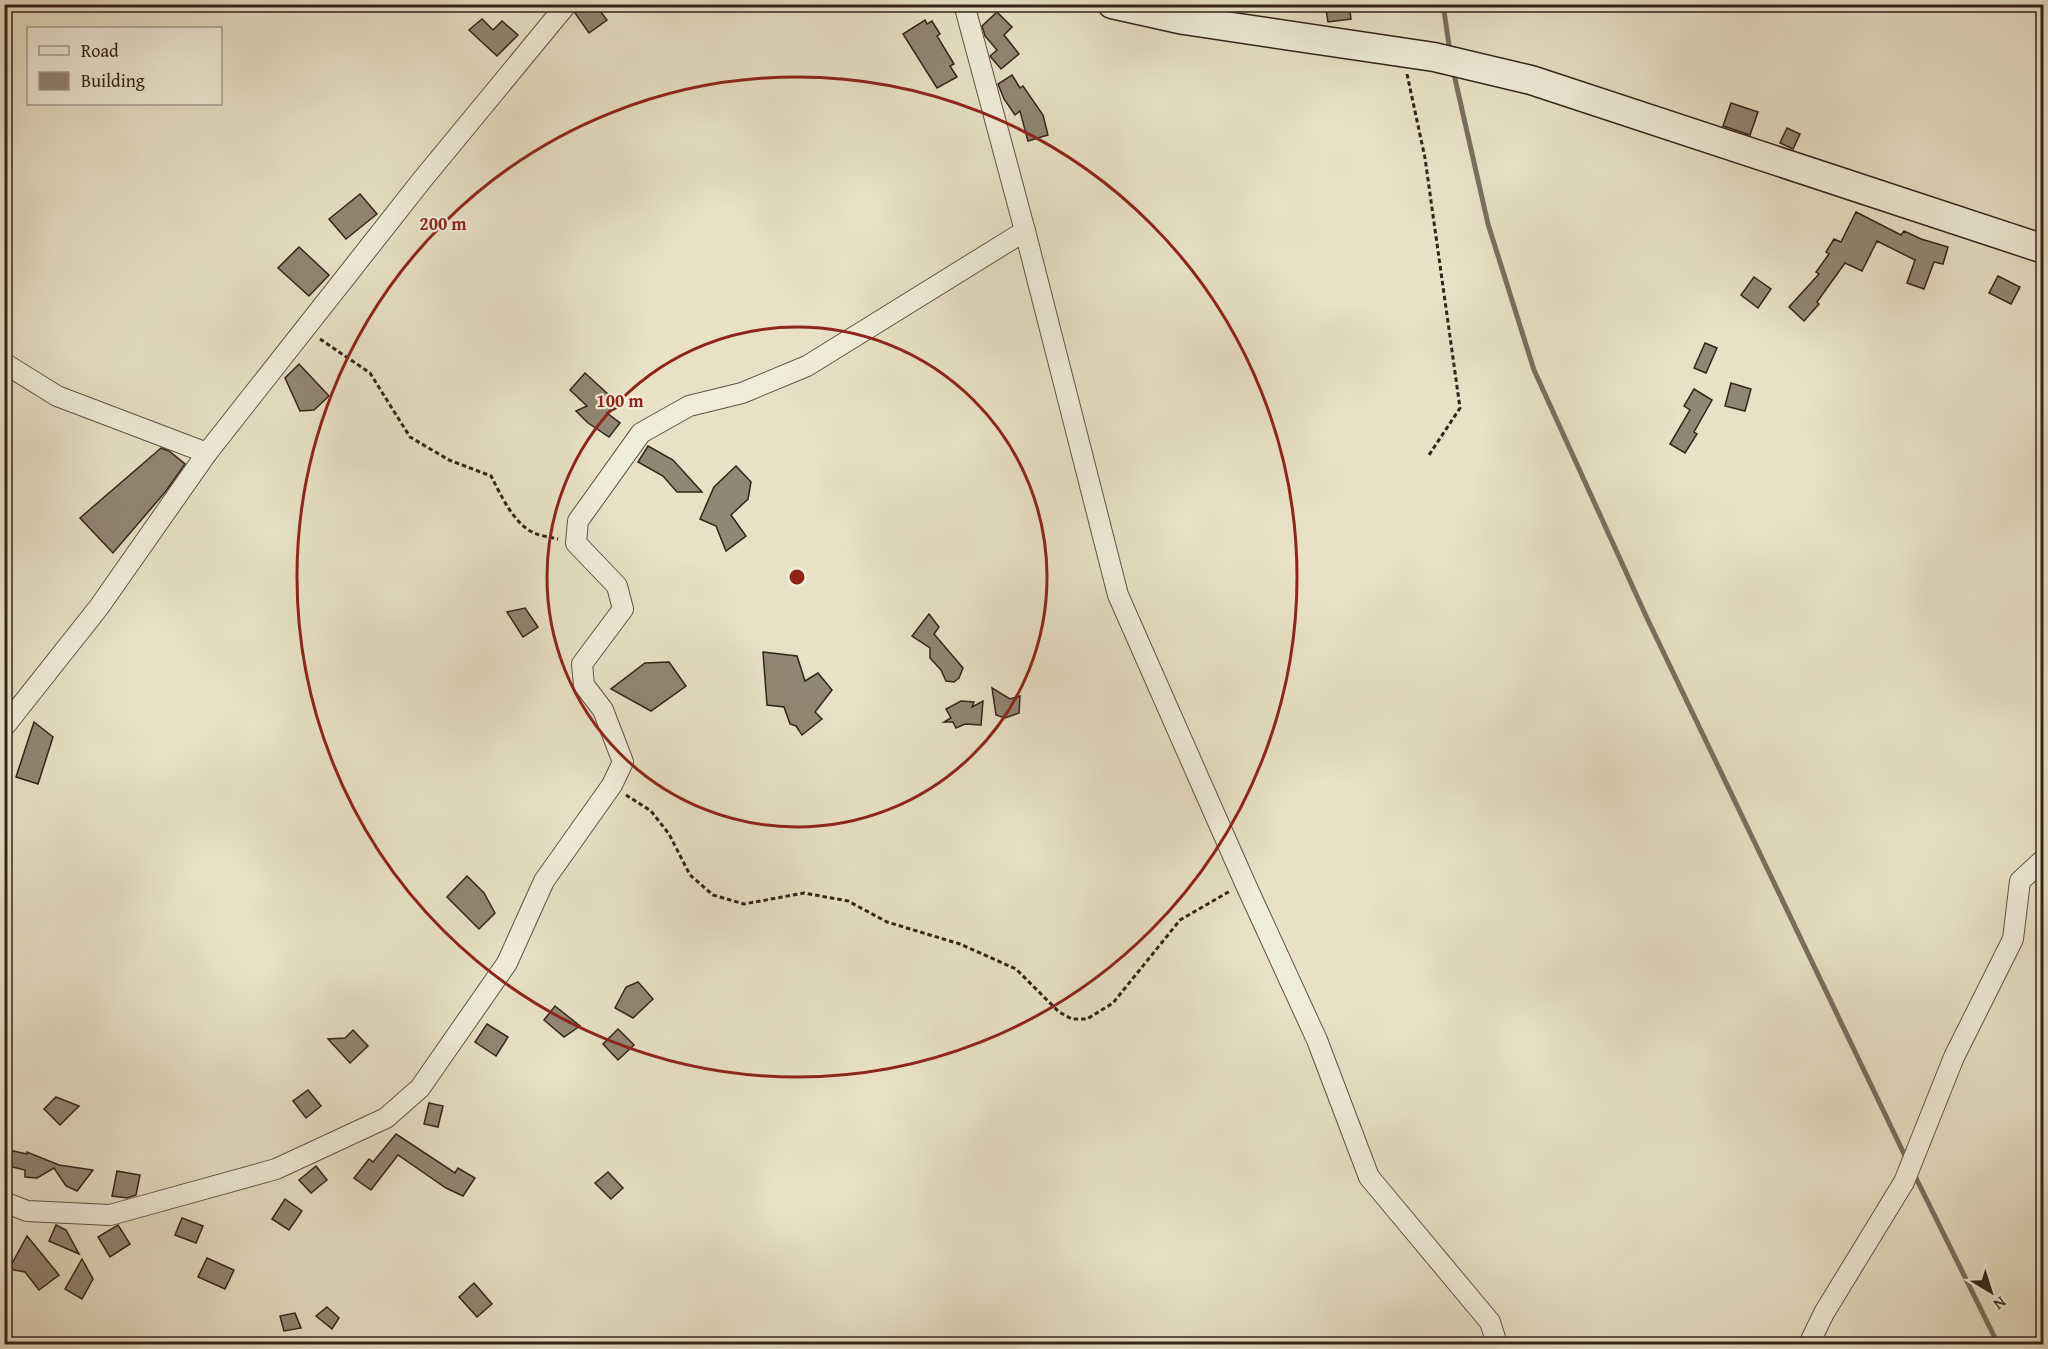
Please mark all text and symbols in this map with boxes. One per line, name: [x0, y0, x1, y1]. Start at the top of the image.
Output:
legend: [27, 27, 222, 105]
text: Road: [81, 37, 119, 64]
text: Building: [81, 67, 145, 94]
text: 200 m: [419, 210, 467, 237]
text: 100 m: [596, 387, 644, 414]
centre of rings: [787, 567, 807, 587]
north arrow: [1961, 1262, 2021, 1322]
text: N: [1988, 1291, 2012, 1317]

